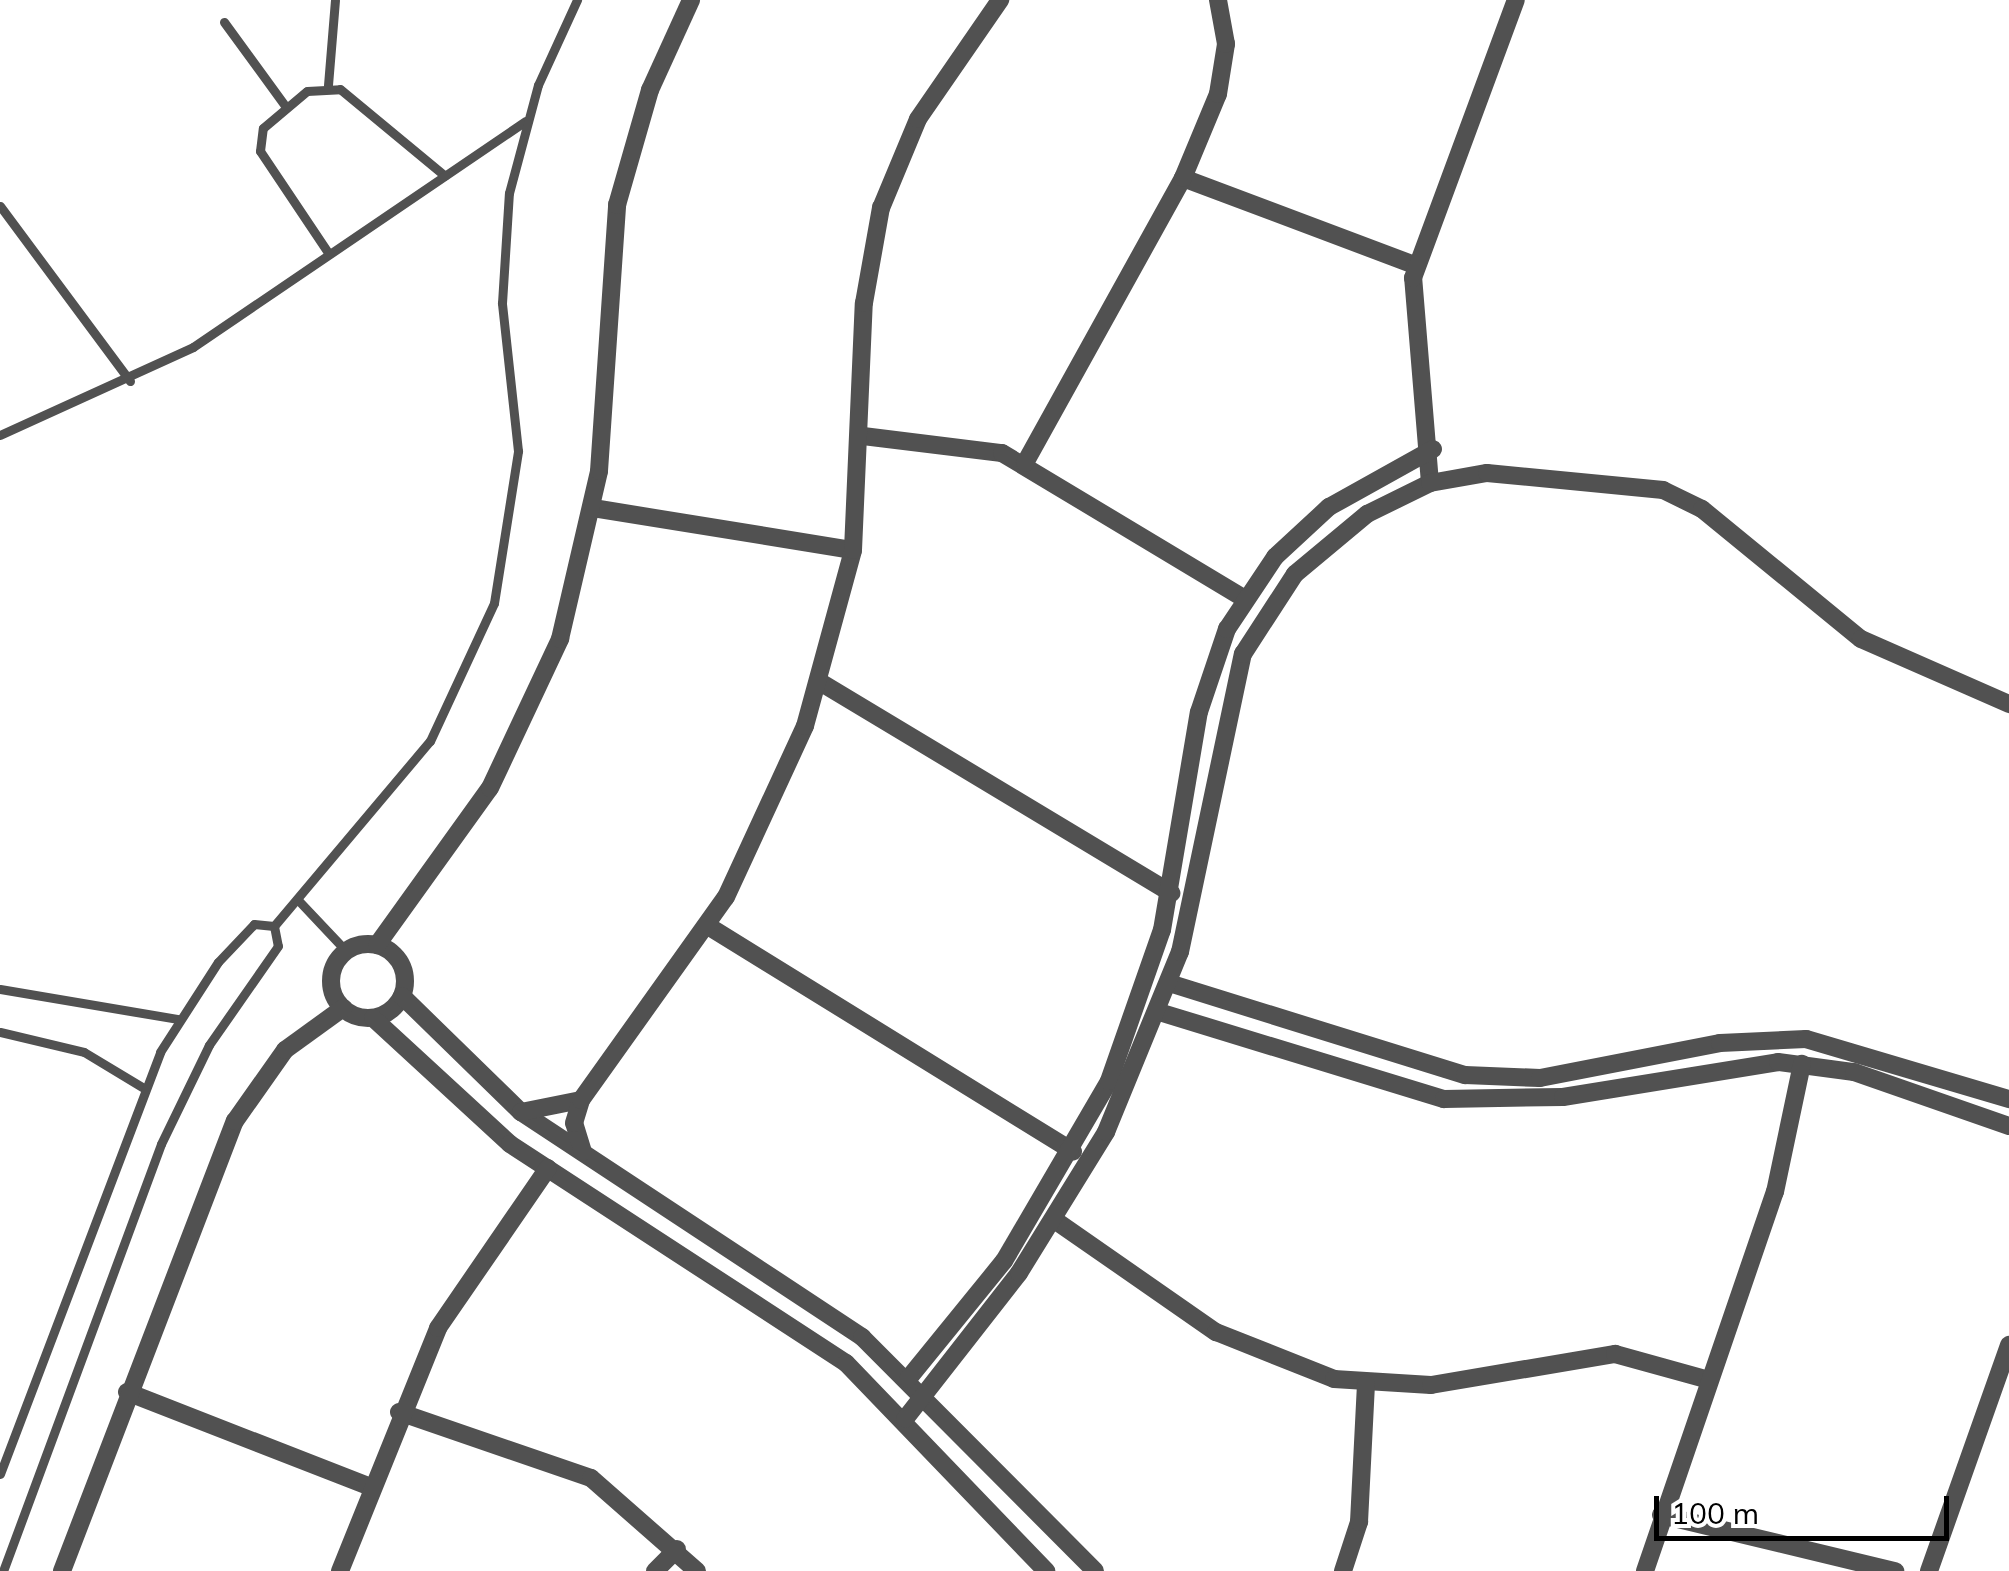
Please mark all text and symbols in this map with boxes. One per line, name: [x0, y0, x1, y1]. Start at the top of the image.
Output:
scale bar: [1659, 1476, 1954, 1538]
text: 100 m: [1671, 1494, 1759, 1532]

